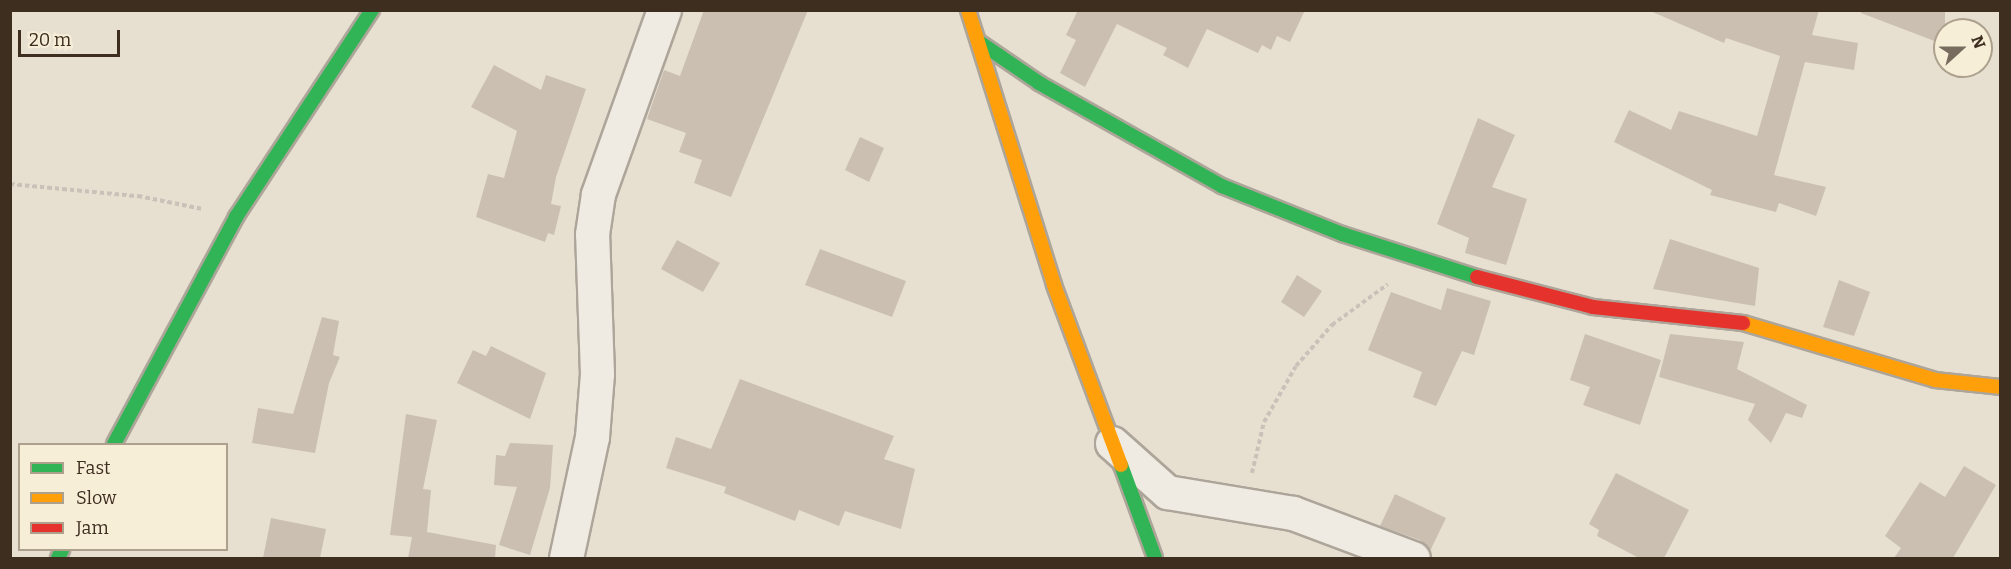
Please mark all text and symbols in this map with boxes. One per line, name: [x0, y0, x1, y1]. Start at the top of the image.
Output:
scale bar: [21, 18, 123, 56]
north arrow: [1933, 18, 1993, 78]
text: 20 m: [29, 29, 71, 51]
text: N: [1967, 33, 1989, 51]
legend: [18, 443, 228, 551]
text: Fast: [76, 457, 111, 479]
text: Slow: [76, 487, 116, 509]
text: Jam: [76, 517, 109, 539]

